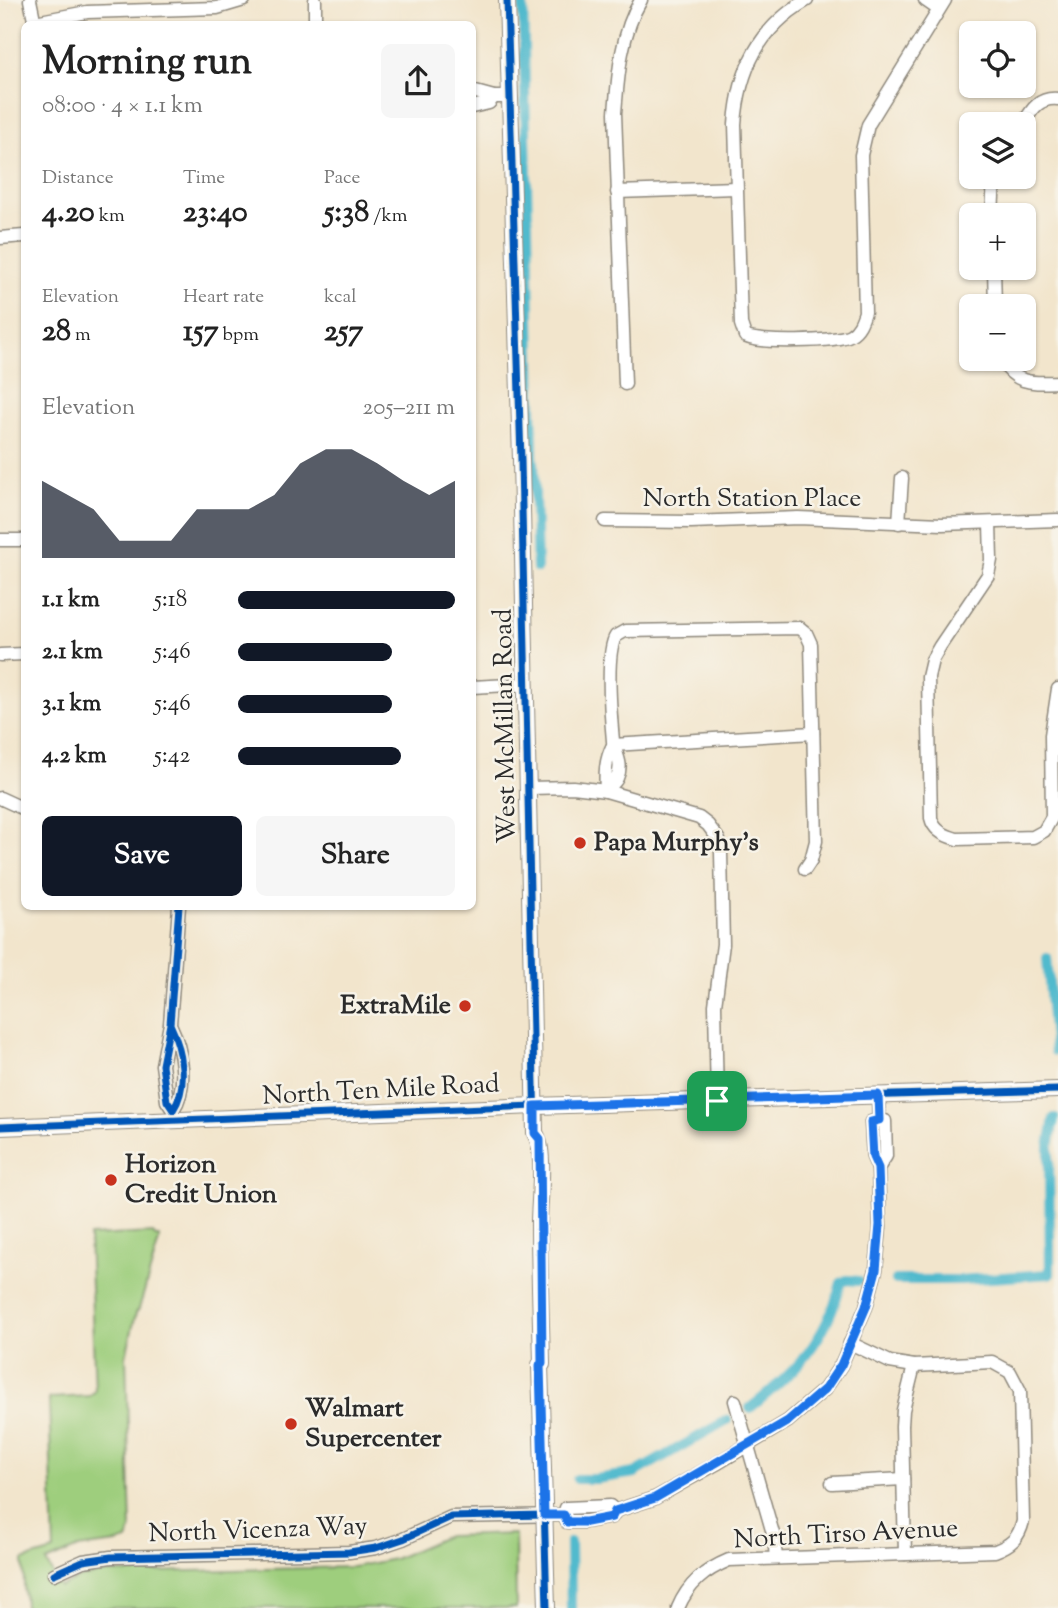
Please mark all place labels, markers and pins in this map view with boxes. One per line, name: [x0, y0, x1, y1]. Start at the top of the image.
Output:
place label: Papa Murphy's: [594, 825, 759, 862]
marker: Papa Murphy's: [572, 835, 588, 851]
place label: ExtraMile: [340, 988, 451, 1025]
marker: ExtraMile: [457, 998, 473, 1014]
pin: [687, 1071, 747, 1131]
place label: Horizon Credit Union: [125, 1147, 278, 1214]
marker: Horizon Credit Union: [103, 1172, 119, 1188]
place label: Walmart Supercenter: [305, 1391, 442, 1458]
marker: Walmart Supercenter: [283, 1416, 299, 1432]

